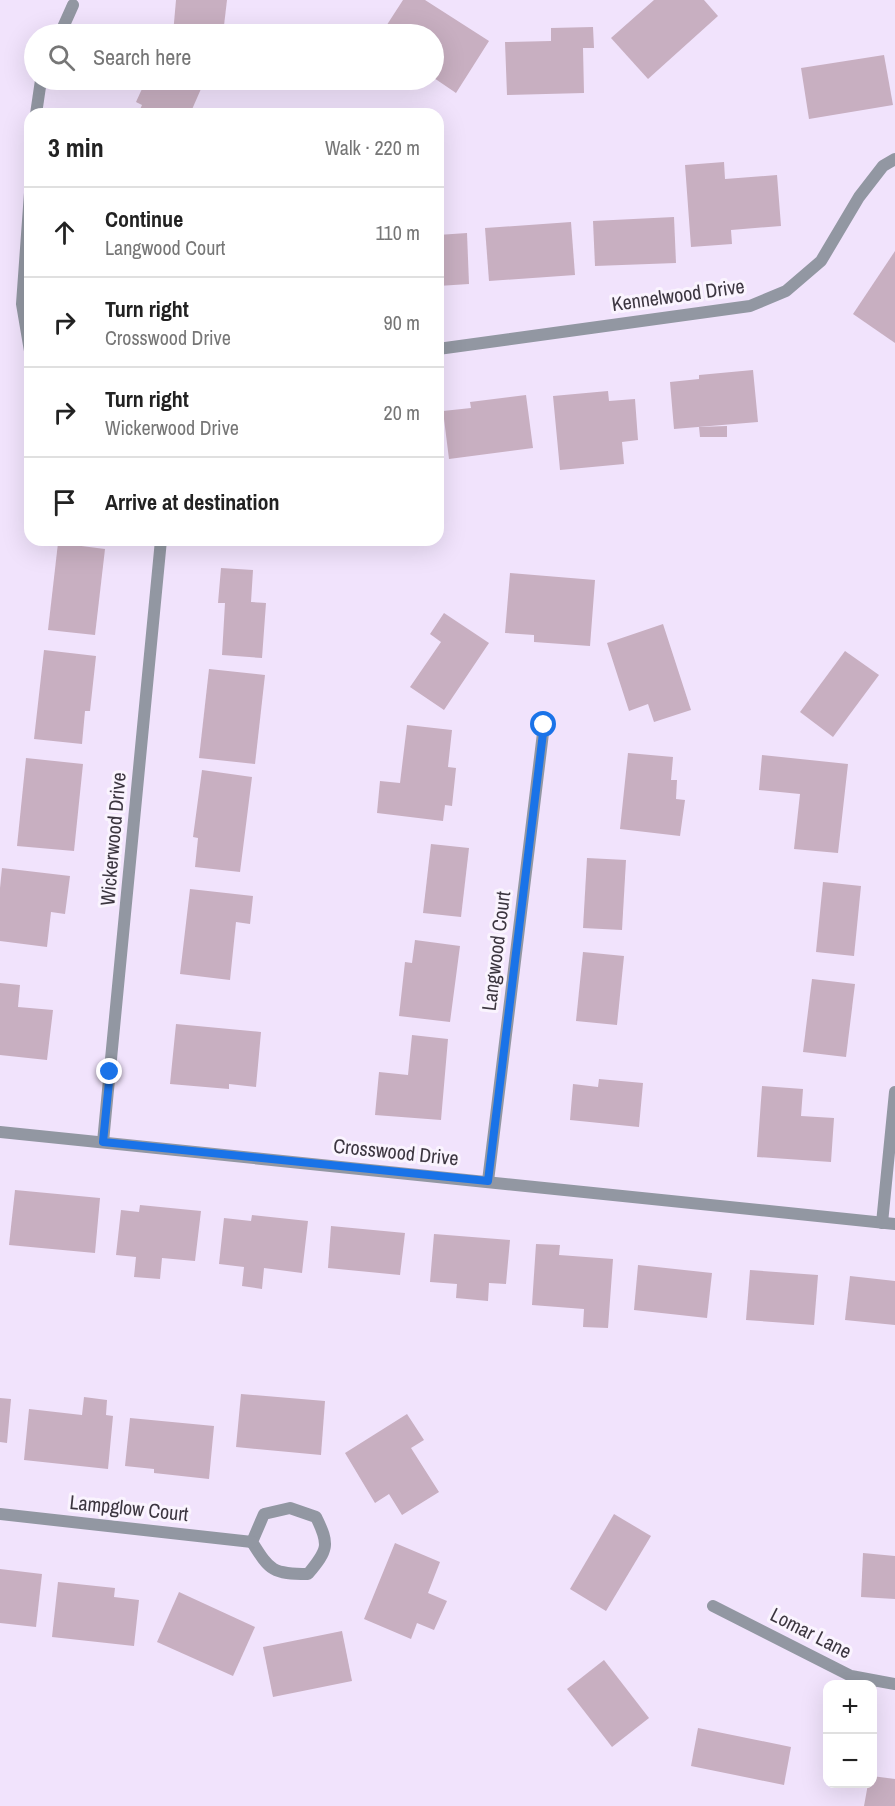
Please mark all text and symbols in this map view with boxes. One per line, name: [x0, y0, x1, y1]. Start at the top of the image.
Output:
search box: [24, 24, 444, 90]
icon: search: [45, 41, 78, 74]
text: Search here: [93, 42, 191, 72]
text: 3 min: [48, 130, 104, 165]
text: Walk · 220 m: [325, 134, 420, 161]
text: Continue: [105, 204, 183, 234]
icon: ahead: [48, 216, 81, 249]
text: 110 m: [376, 219, 420, 246]
text: Langwood Court: [105, 234, 225, 261]
street label: Kennelwood Drive: [610, 272, 746, 317]
text: Turn right: [105, 294, 189, 324]
icon: right: [48, 306, 81, 339]
text: 90 m: [384, 309, 420, 336]
text: Crosswood Drive: [105, 324, 231, 351]
text: Turn right: [105, 384, 189, 414]
icon: right: [48, 396, 81, 429]
text: 20 m: [384, 399, 420, 426]
text: Wickerwood Drive: [105, 414, 239, 441]
icon: arrive: [48, 486, 81, 519]
text: Arrive at destination: [105, 487, 279, 517]
route start: [530, 711, 556, 737]
street label: Wickerwood Drive: [93, 771, 132, 907]
street label: Langwood Court: [475, 889, 516, 1012]
route end: [96, 1058, 122, 1084]
street label: Crosswood Drive: [332, 1132, 460, 1172]
street label: Lampglow Court: [68, 1488, 190, 1527]
street label: Lomar Lane: [766, 1601, 856, 1664]
map controls: [823, 1680, 877, 1788]
button: +: [823, 1680, 877, 1734]
button: −: [823, 1734, 877, 1788]

